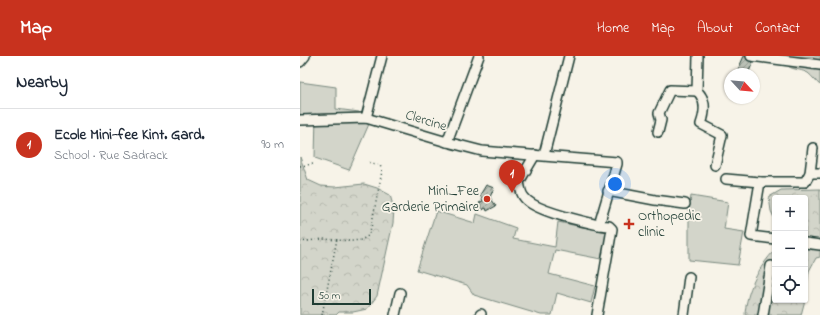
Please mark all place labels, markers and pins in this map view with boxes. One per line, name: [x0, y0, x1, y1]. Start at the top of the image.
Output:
pin: 1: [499, 160, 525, 193]
place label: Mini_Fee Garderie Primaire: [382, 181, 480, 218]
marker: Mini_Fee Garderie Primaire: [482, 194, 492, 204]
place label: Orthopedic clinic: [638, 206, 701, 243]
marker: Orthopedic clinic: [623, 218, 635, 230]

